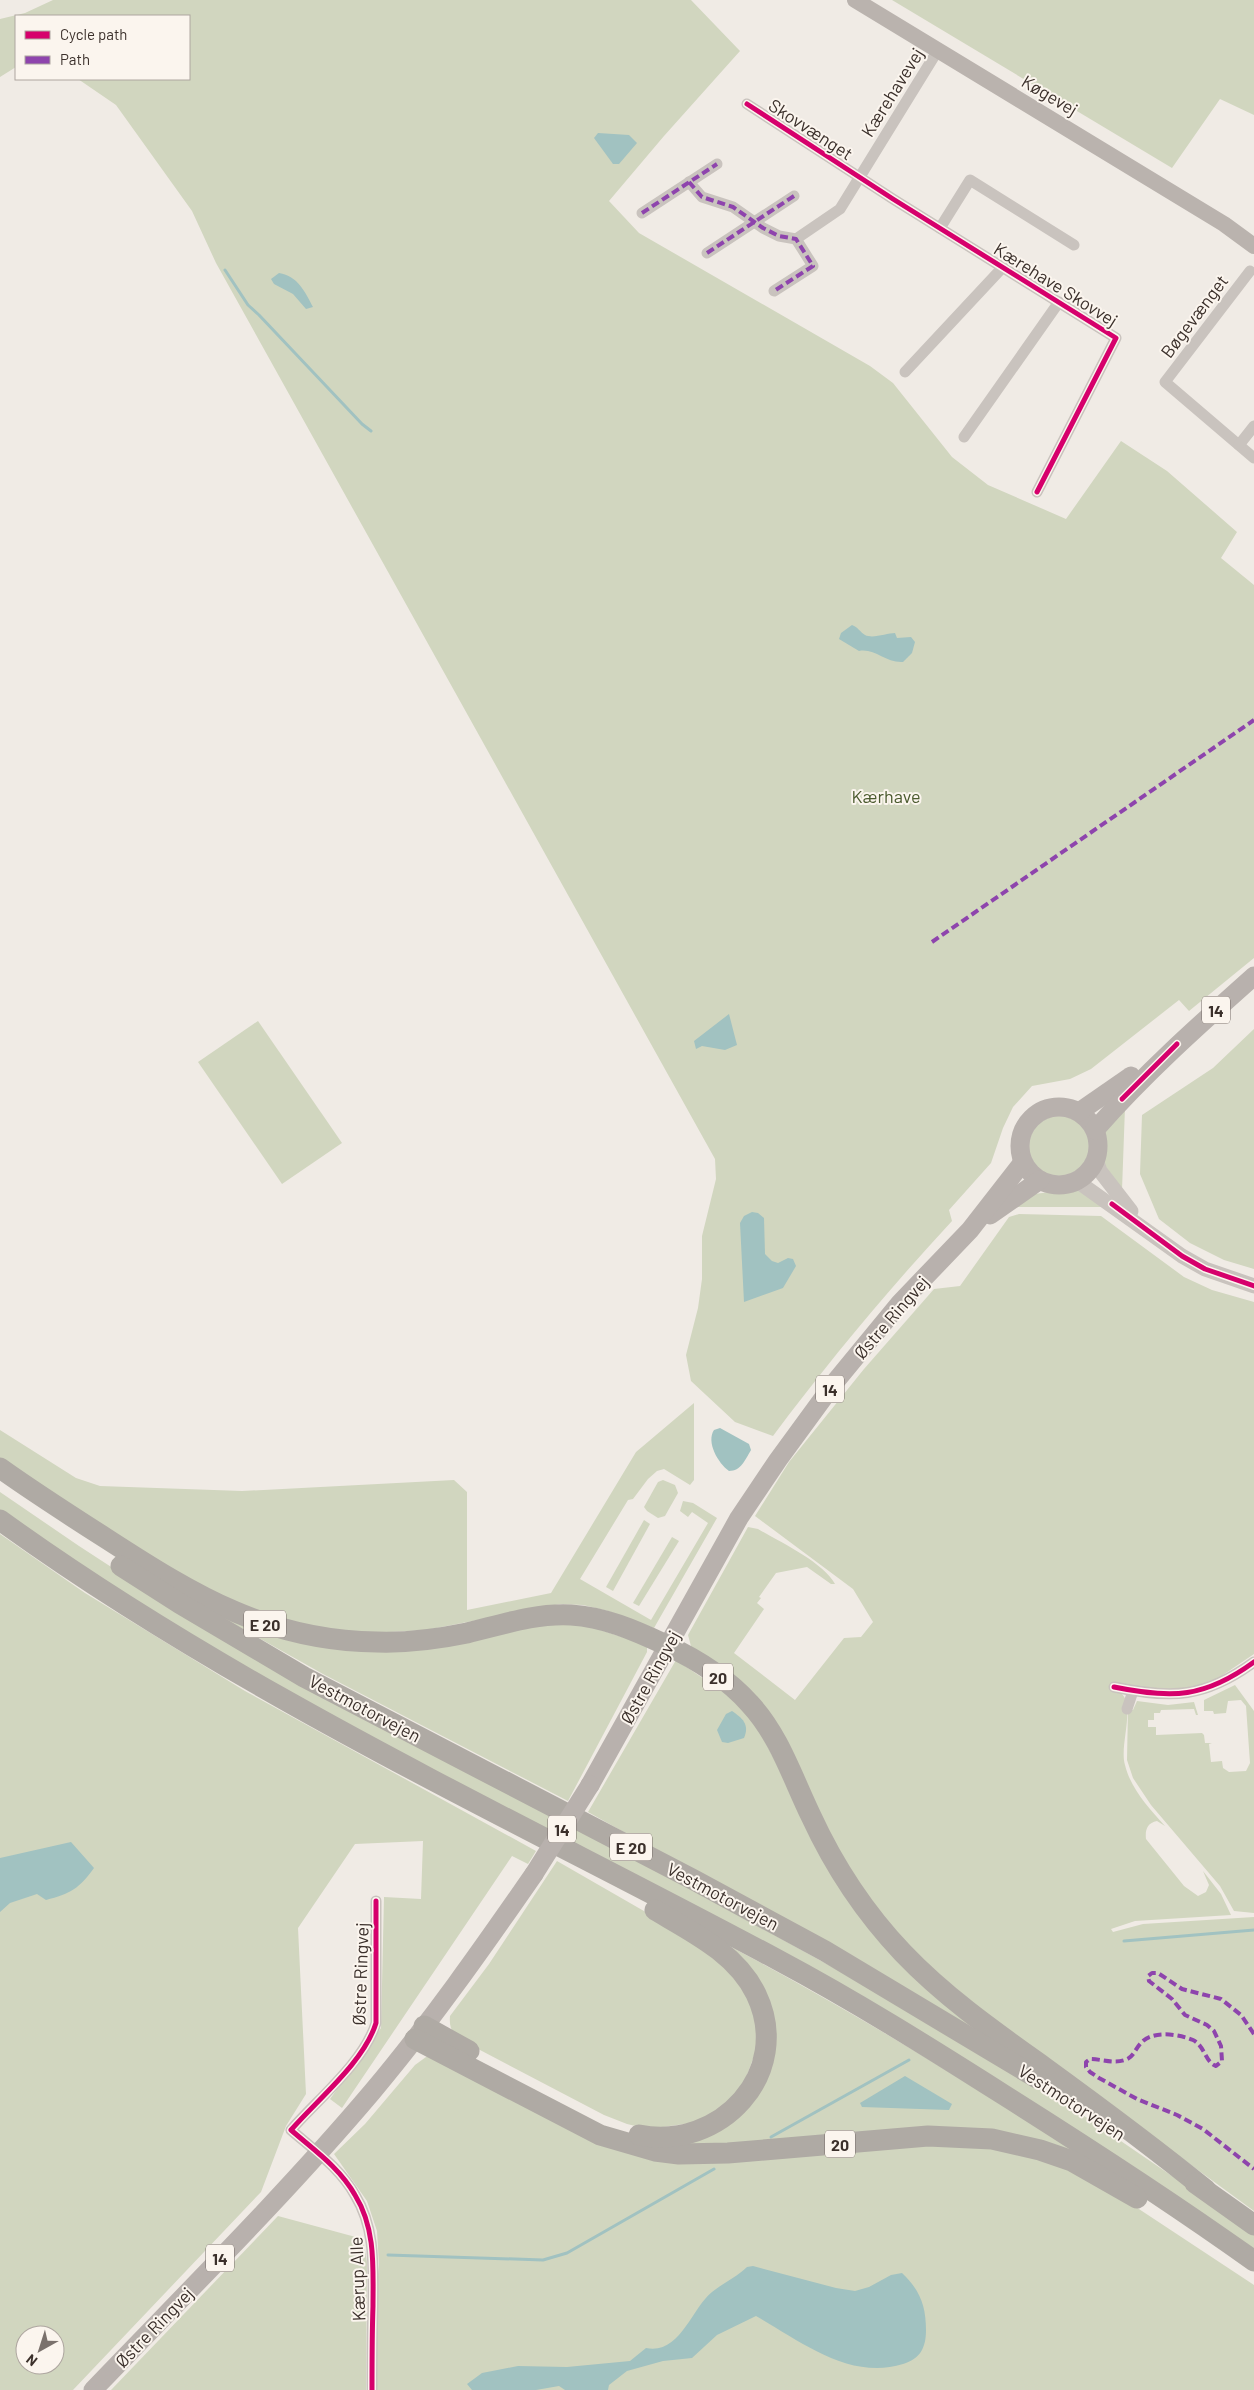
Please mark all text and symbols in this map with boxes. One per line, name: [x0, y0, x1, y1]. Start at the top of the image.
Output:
legend: [15, 15, 190, 80]
text: Cycle path: [60, 25, 127, 43]
street label: Kærehavevej: [856, 43, 928, 141]
text: Path: [60, 50, 90, 68]
street label: Køgevej: [1018, 70, 1082, 120]
street label: Skovvænget: [765, 94, 857, 164]
street label: Kærehave Skovvej: [990, 237, 1122, 331]
street label: Bøgevænget: [1156, 270, 1232, 362]
park label: Kærhave: [851, 785, 921, 807]
road number: 14: [1202, 996, 1230, 1024]
street label: Østre Ringvej: [849, 1271, 933, 1363]
road number: 14: [816, 1376, 844, 1402]
road number: E 20: [244, 1610, 286, 1638]
street label: Østre Ringvej: [615, 1627, 685, 1727]
road number: 20: [703, 1664, 733, 1690]
street label: Vestmotorvejen: [305, 1669, 425, 1747]
road number: 14: [548, 1816, 576, 1842]
road number: E 20: [610, 1834, 652, 1860]
street label: Vestmotorvejen: [663, 1857, 783, 1935]
street label: Østre Ringvej: [347, 1922, 373, 2026]
street label: Vestmotorvejen: [1014, 2059, 1130, 2145]
road number: 20: [825, 2130, 855, 2158]
street label: Kærup Alle: [345, 2236, 369, 2322]
road number: 14: [206, 2244, 234, 2272]
street label: Østre Ringvej: [110, 2282, 198, 2372]
north arrow: [15, 2325, 65, 2375]
text: N: [23, 2351, 40, 2370]

